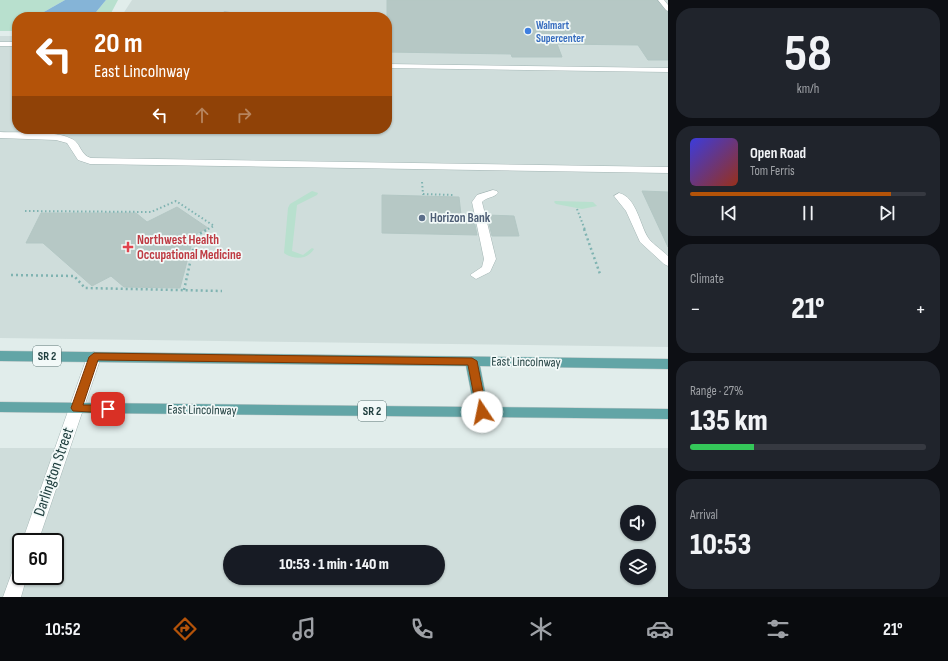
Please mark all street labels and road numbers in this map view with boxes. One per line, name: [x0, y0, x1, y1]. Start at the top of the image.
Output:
road number: SR 2: [33, 346, 61, 366]
street label: East Lincolnway: [491, 353, 561, 371]
street label: East Lincolnway: [167, 401, 237, 419]
road number: SR 2: [358, 401, 386, 421]
street label: Darlington Street: [30, 425, 78, 519]

